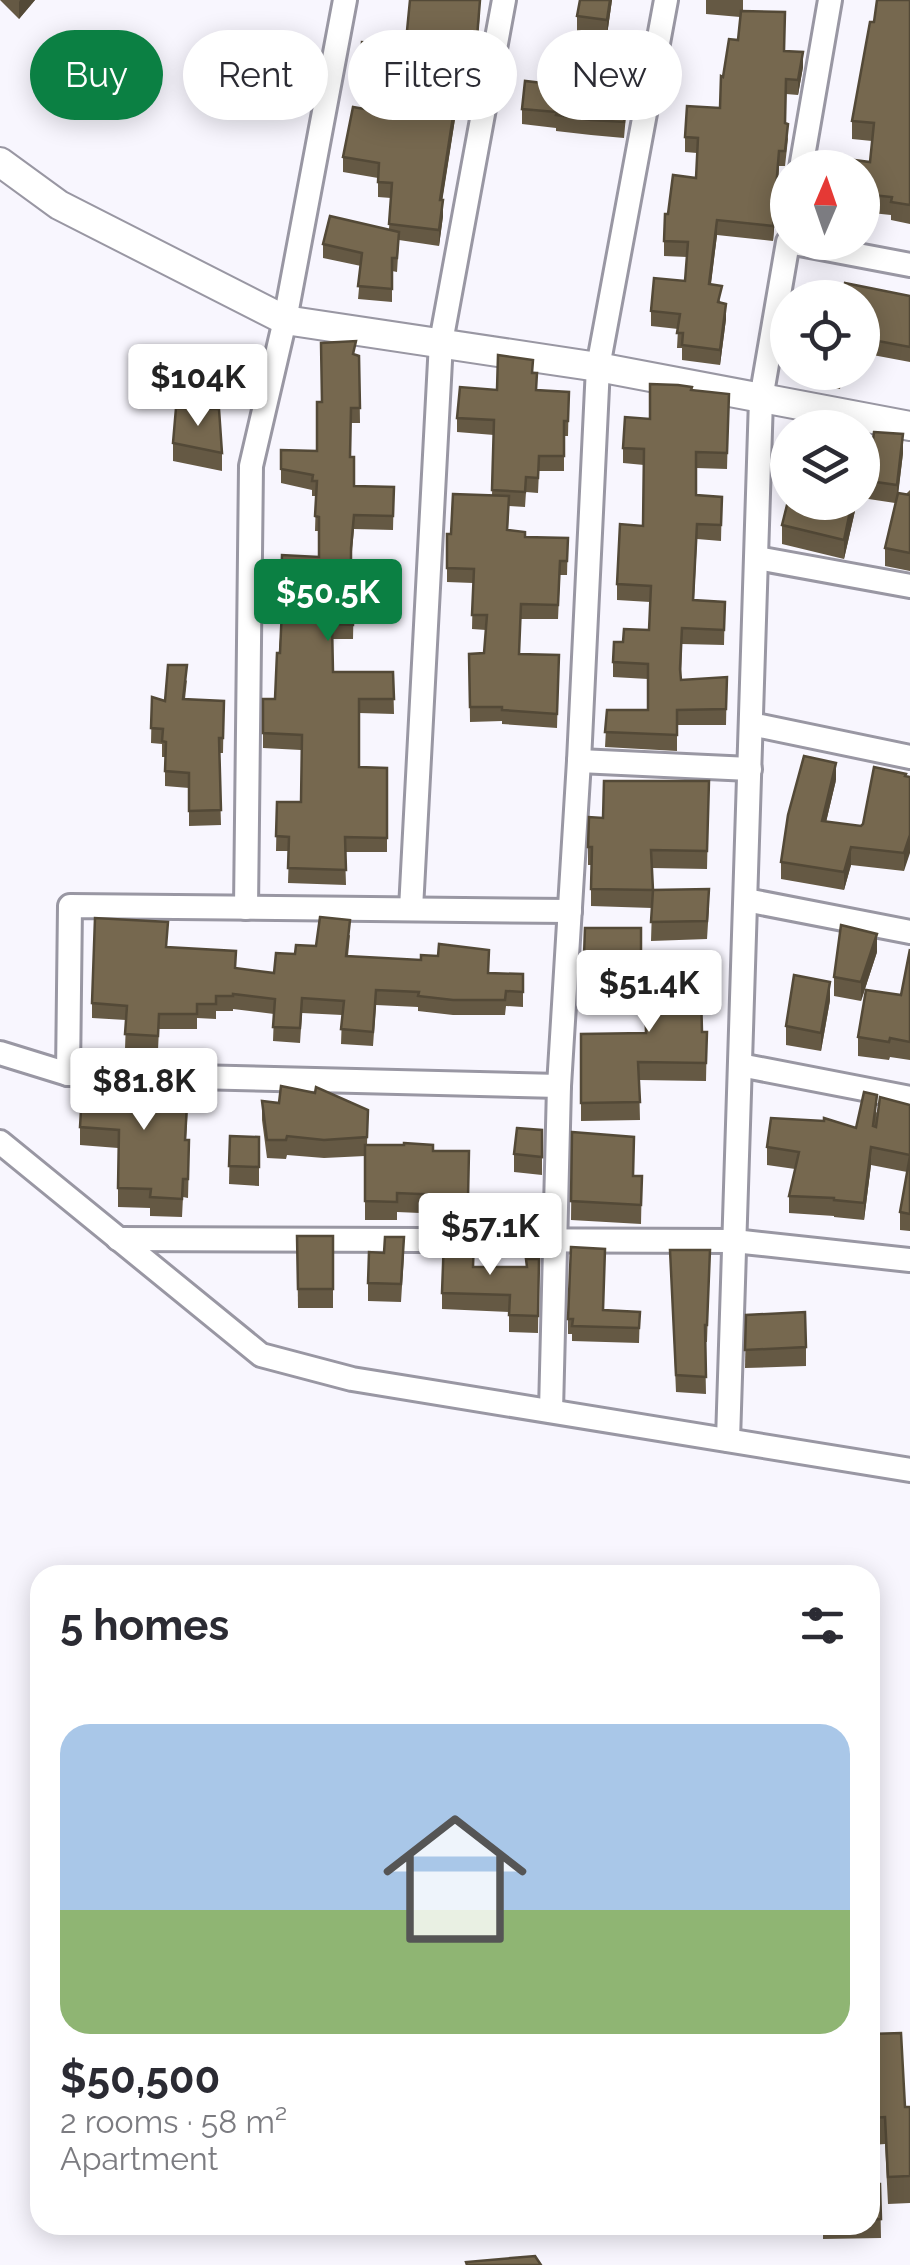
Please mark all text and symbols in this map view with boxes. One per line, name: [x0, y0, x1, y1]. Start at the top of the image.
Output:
chip: Buy: [30, 30, 163, 120]
chip: Rent: [183, 30, 328, 120]
chip: Filters: [348, 30, 517, 120]
chip: New: [537, 30, 682, 120]
north arrow: [770, 150, 880, 260]
map controls: [770, 150, 880, 520]
button: locate: [770, 280, 880, 390]
pin: $104K: [128, 344, 268, 429]
text: $104K: [150, 358, 246, 395]
button: layers: [770, 410, 880, 520]
pin: $50.5K: [247, 559, 409, 644]
text: $50.5K: [276, 573, 380, 610]
pin: $51.4K: [568, 950, 730, 1035]
text: $51.4K: [599, 964, 699, 1001]
pin: $81.8K: [63, 1048, 225, 1133]
text: $81.8K: [92, 1062, 196, 1099]
pin: $57.1K: [409, 1193, 571, 1278]
text: $57.1K: [441, 1207, 539, 1244]
icon: filters: [795, 1598, 850, 1653]
text: 5 homes: [60, 1601, 229, 1650]
icon: home: [365, 1789, 545, 1969]
text: $50,500: [60, 2054, 220, 2103]
text: 2 rooms · 58 m²: [60, 2103, 287, 2140]
text: Apartment: [60, 2140, 218, 2177]

